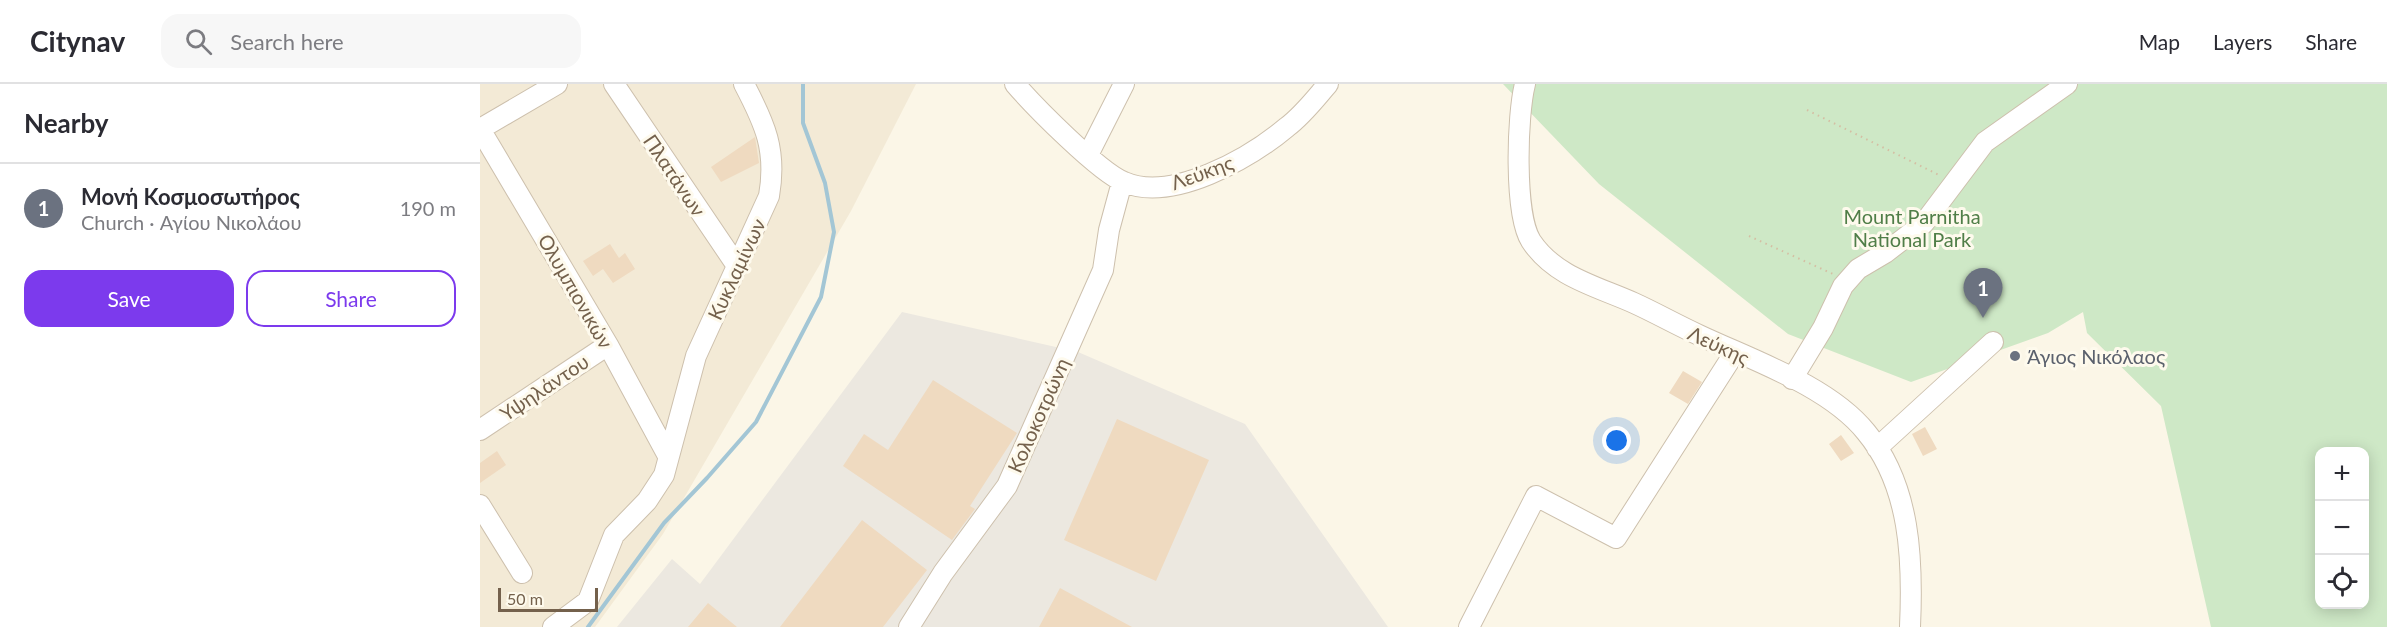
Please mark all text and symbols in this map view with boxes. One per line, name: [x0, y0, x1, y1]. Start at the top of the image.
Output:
search box: [161, 14, 581, 68]
text: Citynav: [30, 24, 125, 58]
icon: search: [182, 25, 215, 58]
text: Search here: [230, 28, 344, 55]
text: Map: [2139, 29, 2180, 54]
text: Layers: [2213, 29, 2272, 54]
text: Share: [2305, 29, 2357, 54]
text: Nearby: [24, 107, 109, 139]
street label: Πλατάνων: [639, 130, 711, 220]
street label: Λεύκης: [1168, 150, 1236, 194]
text: Μονή Κοσμοσωτήρος: [81, 183, 300, 210]
text: 1: [38, 196, 49, 220]
text: 190 m: [400, 196, 456, 220]
park label: Mount Parnitha National Park: [1843, 204, 1981, 251]
text: Church · Αγίου Νικολάου: [81, 210, 301, 234]
street label: Κυκλαμίνων: [702, 215, 770, 323]
street label: Ολυμπιονικών: [534, 230, 618, 352]
pin: 1: [1964, 268, 2002, 318]
button: Save: [24, 270, 234, 327]
button: Share: [246, 270, 456, 327]
street label: Λεύκης: [1685, 320, 1753, 370]
place label: Άγιος Νικόλαος: [2027, 344, 2165, 368]
street label: Υψηλάντου: [495, 349, 593, 425]
marker: Άγιος Νικόλαος: [2008, 349, 2022, 363]
street label: Κολοκοτρώνη: [1002, 354, 1074, 476]
your location: [1602, 426, 1631, 455]
map controls: [2315, 447, 2369, 609]
button: +: [2315, 447, 2369, 501]
button: −: [2315, 501, 2369, 555]
button: locate: [2315, 555, 2369, 609]
scale bar: [498, 585, 598, 612]
text: 50 m: [507, 589, 543, 608]

